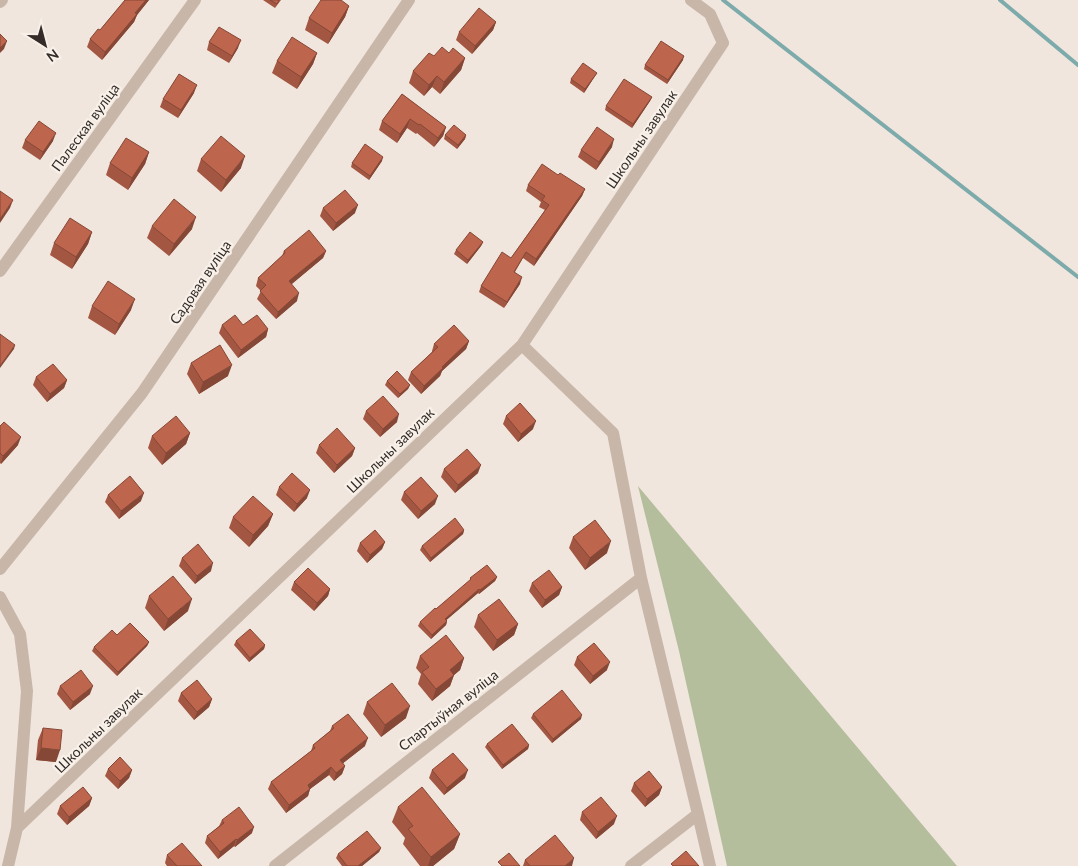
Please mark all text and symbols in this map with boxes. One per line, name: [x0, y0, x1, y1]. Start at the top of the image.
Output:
north arrow: [20, 20, 70, 70]
text: N: [44, 46, 62, 66]
street label: Палеская вуліца: [47, 80, 123, 174]
street label: Школьны завулак: [602, 86, 681, 191]
street label: Садовая вуліца: [166, 237, 234, 327]
street label: Школьны завулак: [343, 403, 438, 496]
street label: Спартыўная вуліца: [395, 666, 501, 754]
street label: Школьны завулак: [51, 683, 146, 776]

